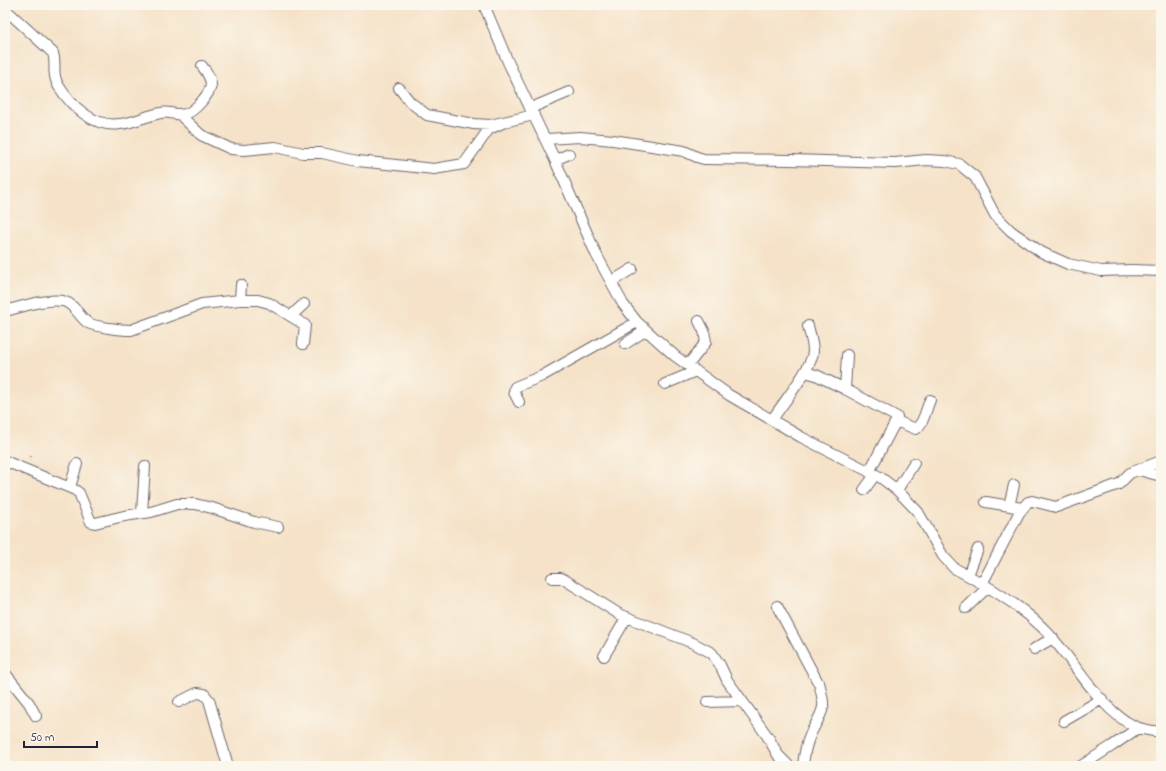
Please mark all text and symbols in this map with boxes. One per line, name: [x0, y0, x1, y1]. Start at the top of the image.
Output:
scale bar: [24, 723, 97, 749]
text: 50 m: [30, 729, 54, 747]

